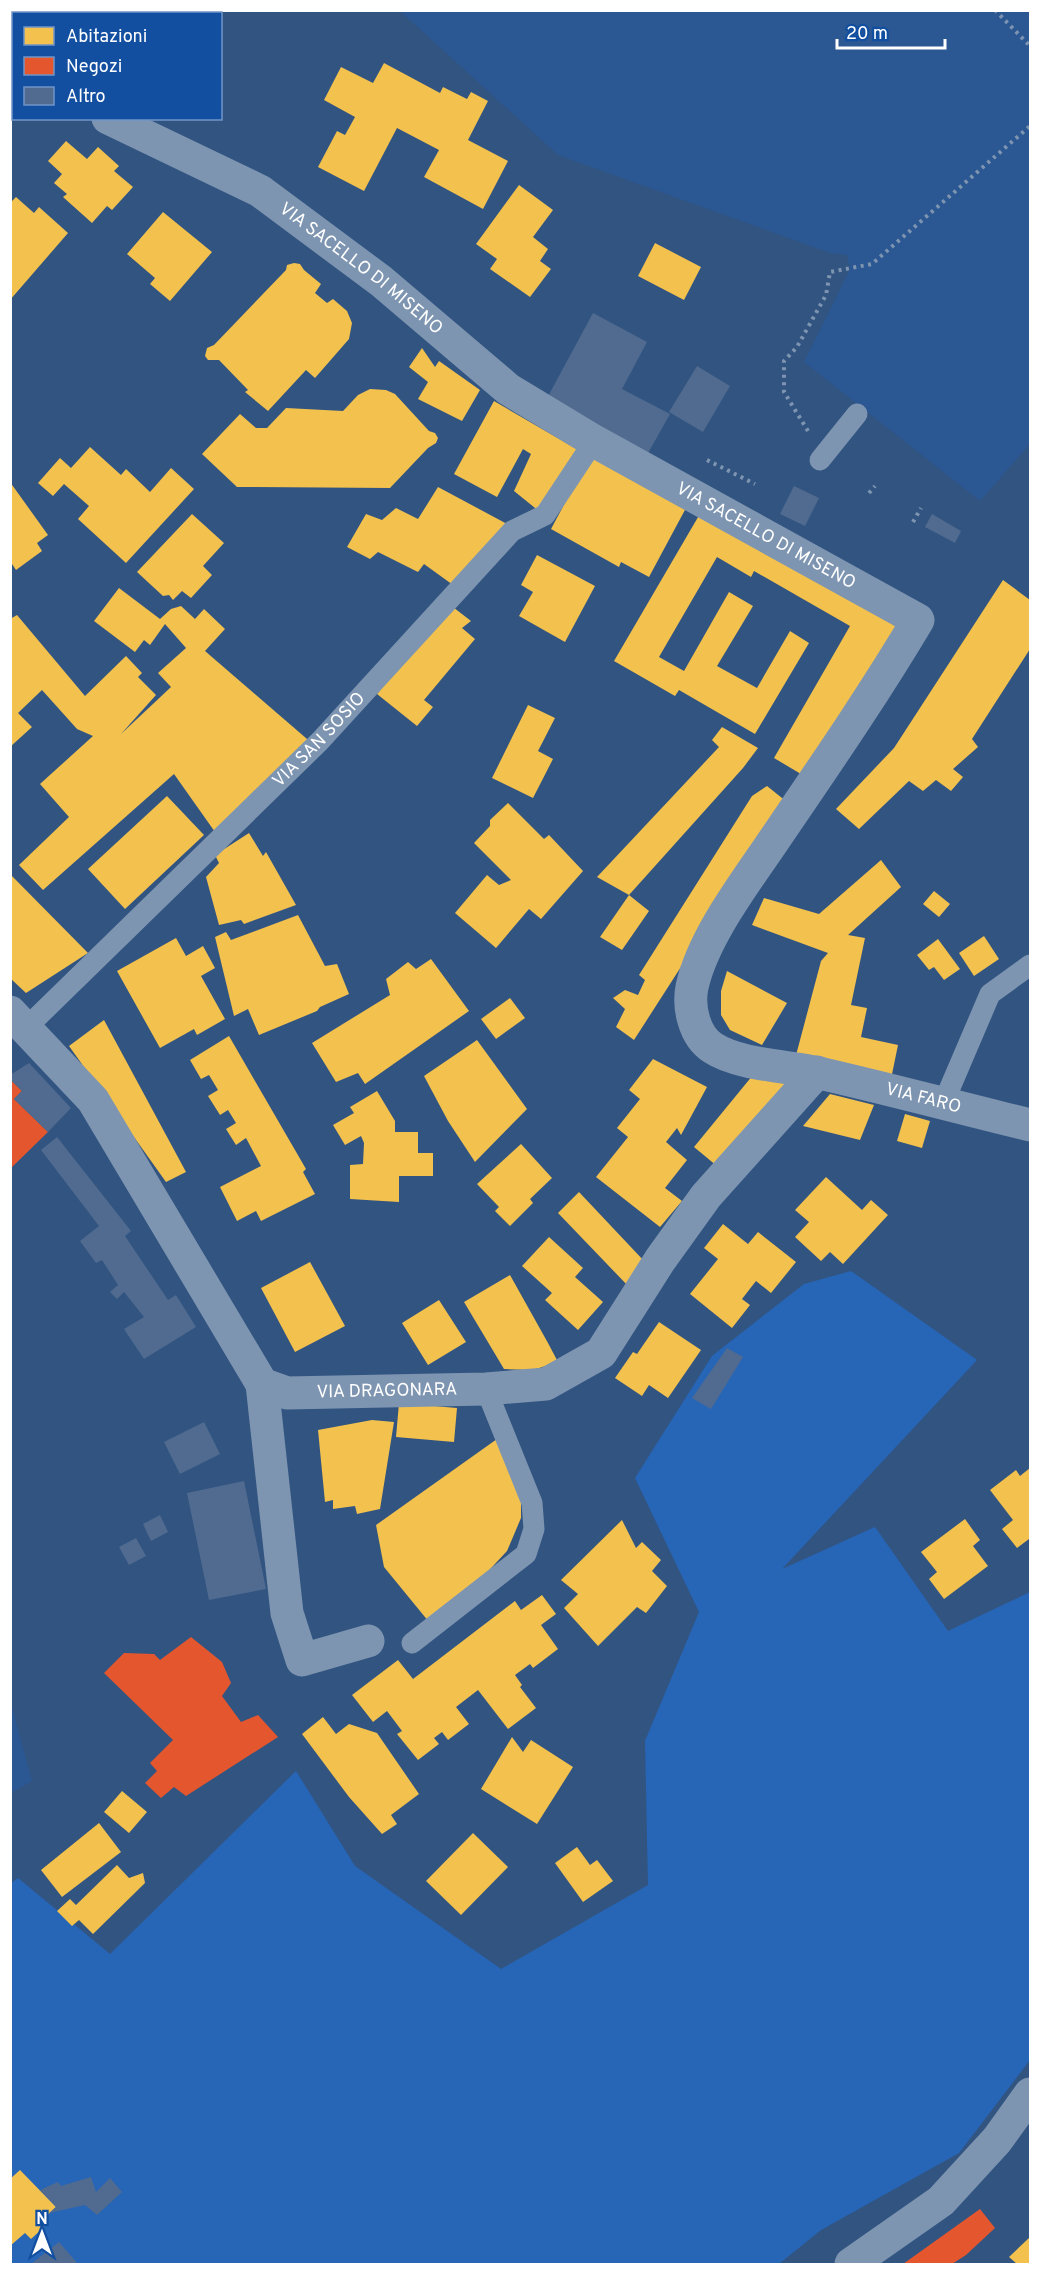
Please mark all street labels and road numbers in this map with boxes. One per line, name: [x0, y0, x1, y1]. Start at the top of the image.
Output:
street label: VIA SACELLO DI MISENO: [274, 198, 448, 340]
street label: VIA SACELLO DI MISENO: [672, 477, 860, 595]
street label: VIA SAN SOSIO: [268, 687, 370, 793]
street label: VIA FARO: [883, 1078, 963, 1119]
street label: VIA DRAGONARA: [316, 1378, 458, 1404]

